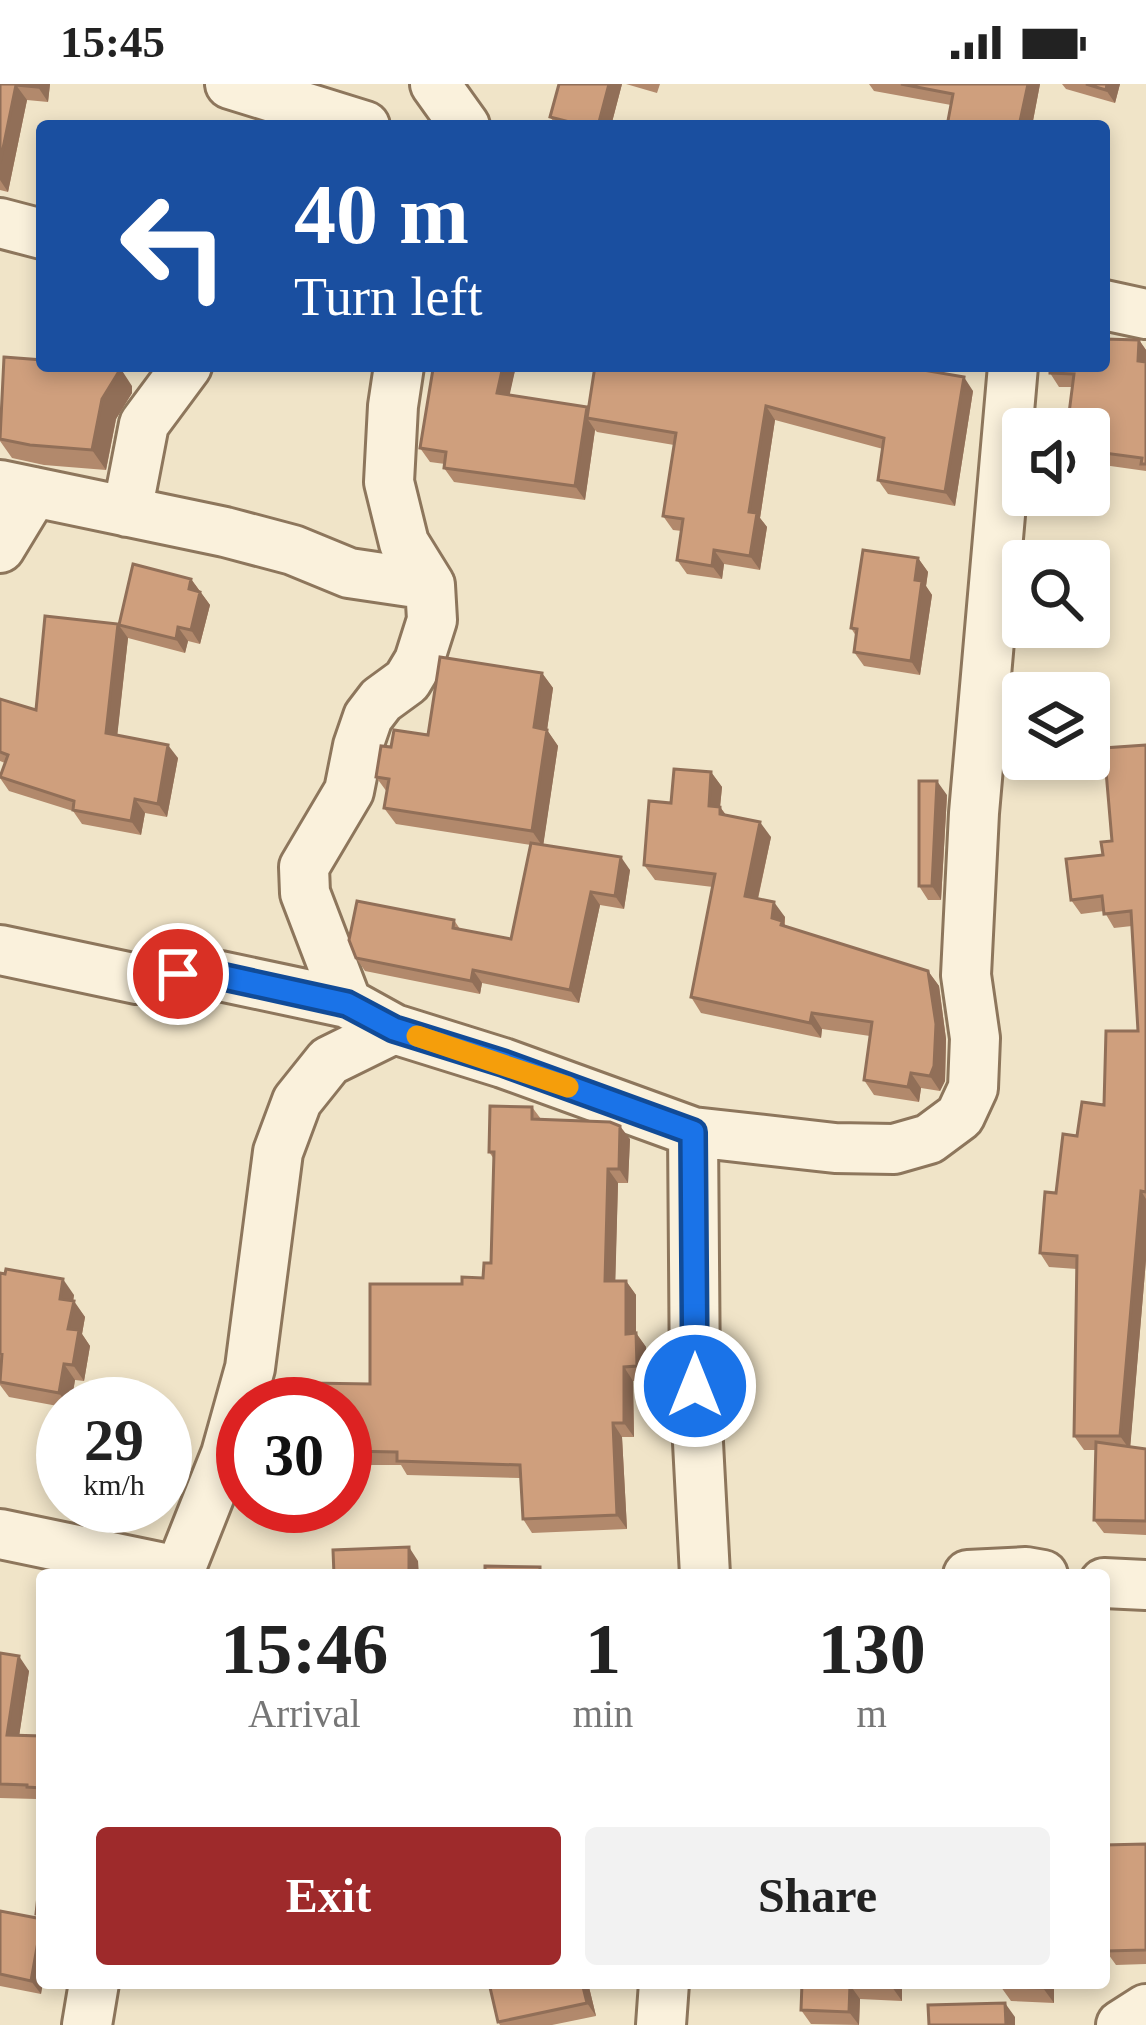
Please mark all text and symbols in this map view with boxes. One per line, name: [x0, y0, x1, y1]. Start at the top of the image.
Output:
text: 15:45: [60, 17, 165, 67]
icon: left: [96, 168, 252, 324]
text: 40 m: [294, 168, 469, 261]
text: Turn left: [294, 267, 483, 327]
map controls: [1002, 408, 1110, 780]
button: sound: [1002, 408, 1110, 516]
button: search: [1002, 540, 1110, 648]
button: layers: [1002, 672, 1110, 780]
pin: [127, 923, 229, 1025]
icon: arrive: [145, 941, 211, 1007]
position arrow: [632, 1323, 758, 1449]
speed limit sign: 30: [216, 1377, 372, 1533]
text: 29: [84, 1407, 144, 1473]
text: km/h: [83, 1468, 145, 1501]
text: 15:46: [220, 1609, 388, 1689]
text: 1: [585, 1609, 621, 1689]
text: 130: [818, 1609, 926, 1689]
text: Arrival: [248, 1692, 361, 1735]
text: min: [573, 1692, 633, 1735]
text: m: [856, 1692, 887, 1735]
button: Exit: [96, 1827, 561, 1965]
button: Share: [585, 1827, 1050, 1965]

